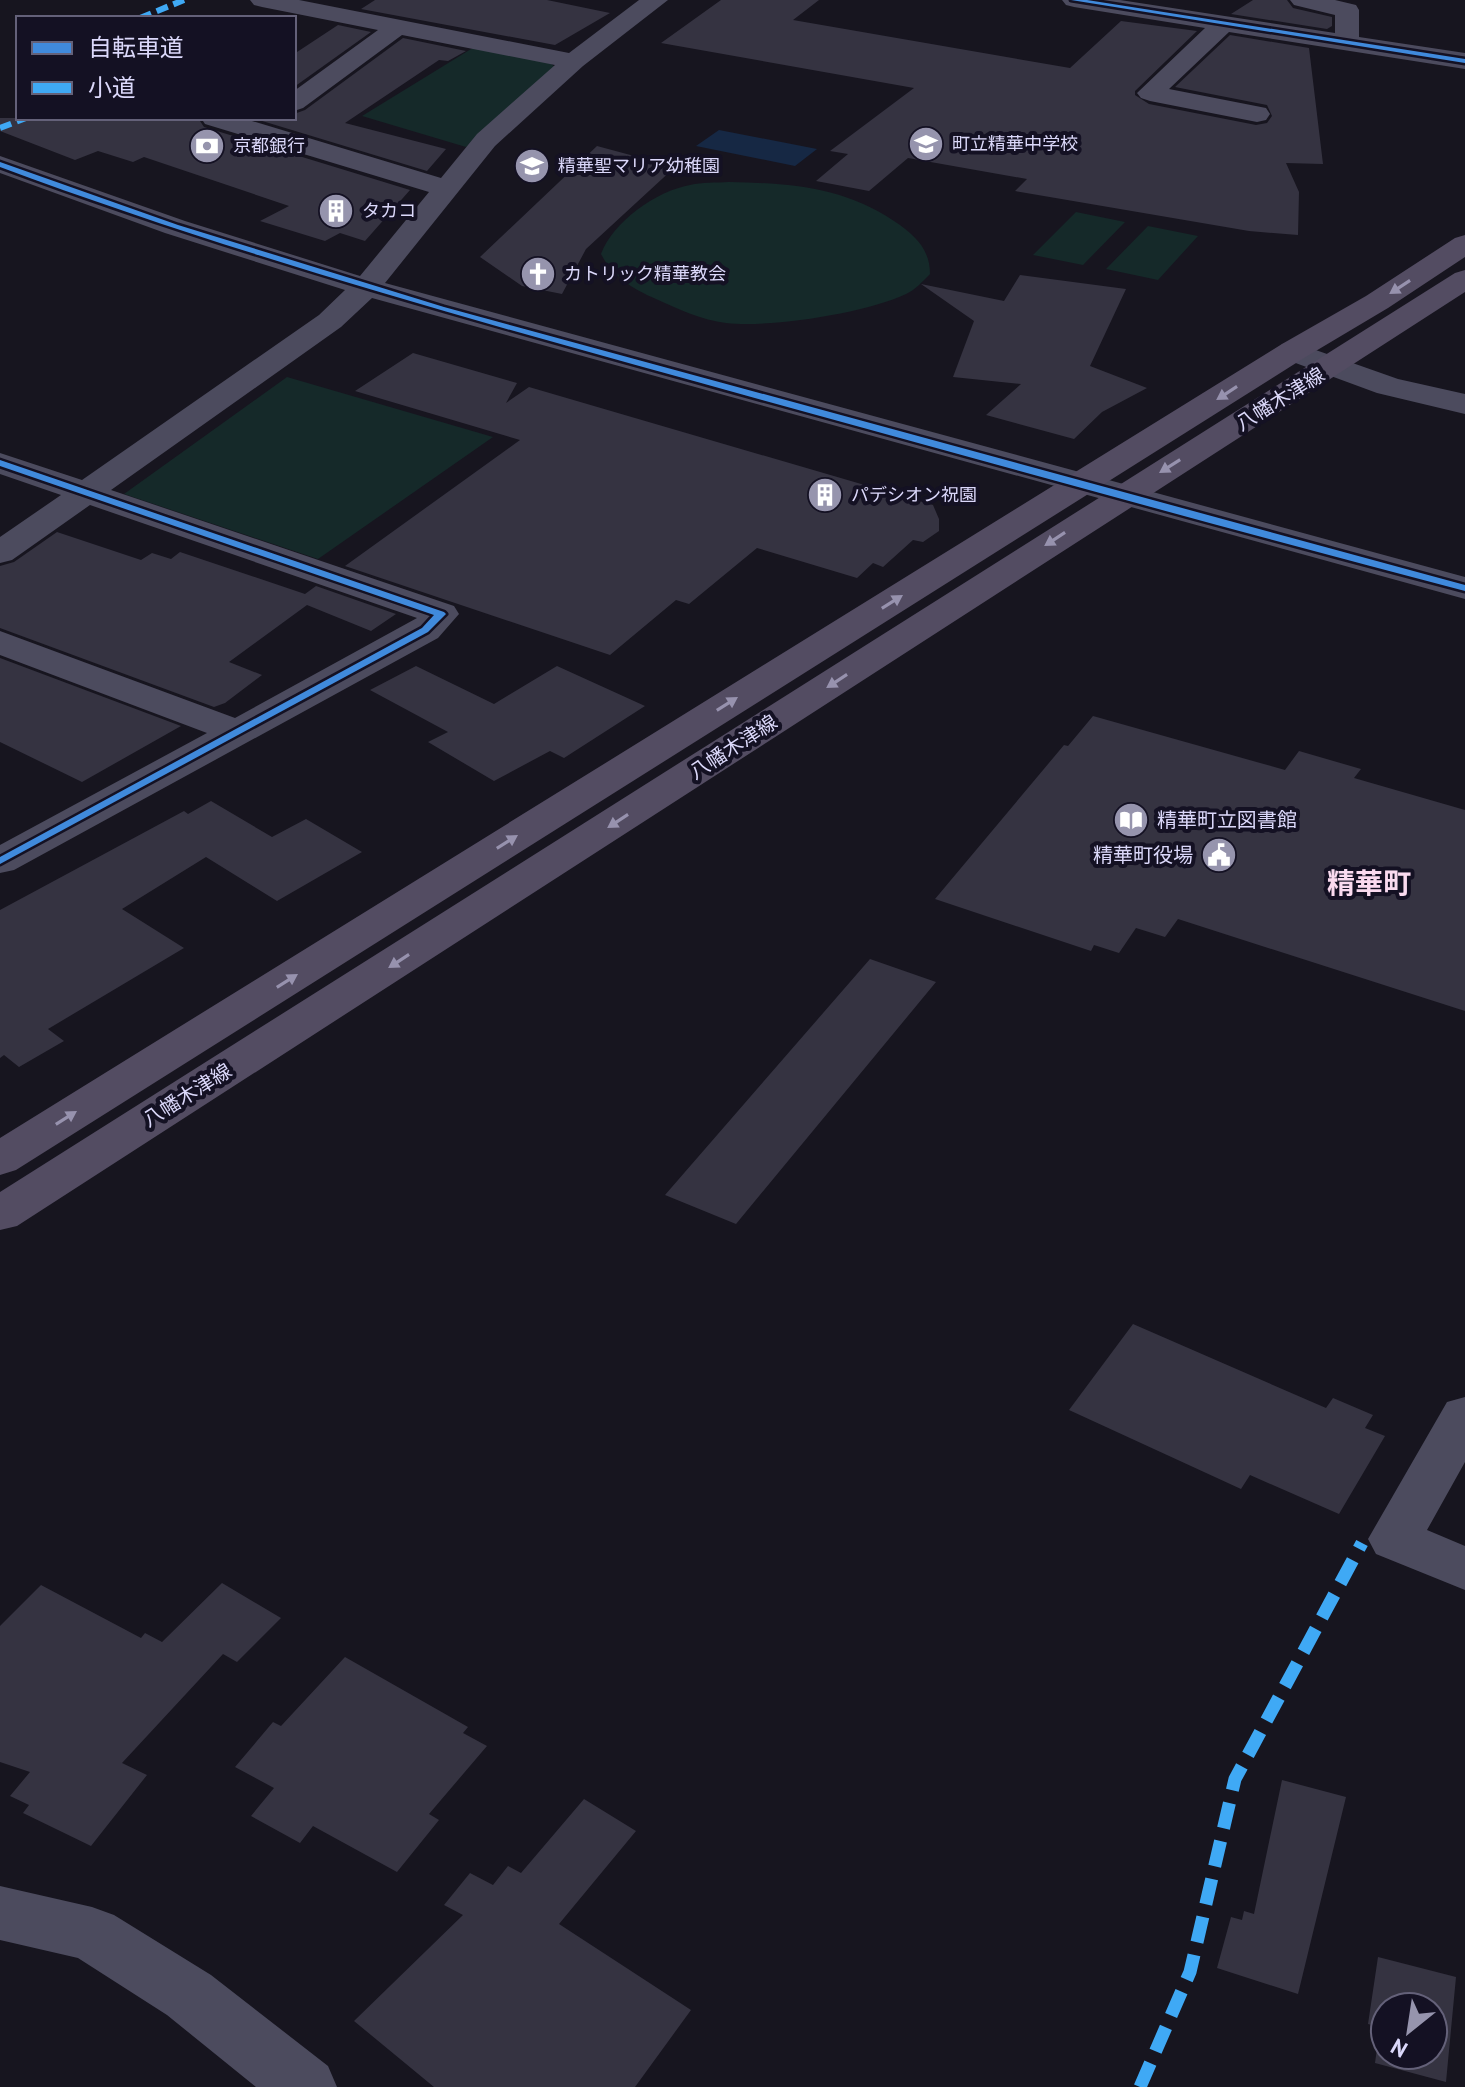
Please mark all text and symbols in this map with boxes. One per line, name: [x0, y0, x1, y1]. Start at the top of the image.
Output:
legend: [16, 16, 296, 120]
text: 自転車道: [88, 32, 184, 63]
text: 小道: [88, 72, 136, 103]
school or university icon: 町立精華中学校: [907, 125, 945, 163]
bank icon: 京都銀行: [188, 127, 226, 165]
place label: 町立精華中学校: [952, 132, 1078, 155]
place label: 京都銀行: [233, 134, 305, 157]
school or university icon: 精華聖マリア幼稚園: [513, 147, 551, 185]
place label: 精華聖マリア幼稚園: [558, 154, 720, 177]
building icon: タカコ: [317, 192, 355, 230]
place label: タカコ: [362, 199, 416, 222]
church icon: カトリック精華教会: [519, 255, 557, 293]
place label: カトリック精華教会: [564, 262, 726, 285]
one-way arrow: [1389, 279, 1411, 293]
street label: 八幡木津線: [1231, 361, 1329, 437]
one-way arrow: [1216, 385, 1238, 399]
one-way arrow: [1160, 458, 1181, 473]
building icon: パデシオン祝園: [806, 476, 844, 514]
place label: パデシオン祝園: [851, 483, 977, 506]
one-way arrow: [1044, 532, 1066, 546]
one-way arrow: [881, 595, 903, 609]
one-way arrow: [826, 673, 847, 688]
one-way arrow: [716, 697, 738, 711]
street label: 八幡木津線: [684, 709, 782, 785]
library icon: 精華町立図書館: [1112, 801, 1150, 839]
place label: 精華町立図書館: [1157, 807, 1297, 833]
one-way arrow: [607, 813, 629, 827]
one-way arrow: [496, 836, 518, 850]
public building icon: 精華町役場: [1200, 836, 1238, 874]
place label: 精華町役場: [1093, 842, 1193, 868]
district label: 精華町: [1327, 864, 1411, 901]
one-way arrow: [388, 953, 409, 968]
one-way arrow: [276, 974, 298, 988]
street label: 八幡木津線: [138, 1057, 236, 1133]
one-way arrow: [55, 1112, 77, 1126]
north arrow: [1369, 1991, 1449, 2071]
text: N: [1386, 2033, 1412, 2064]

